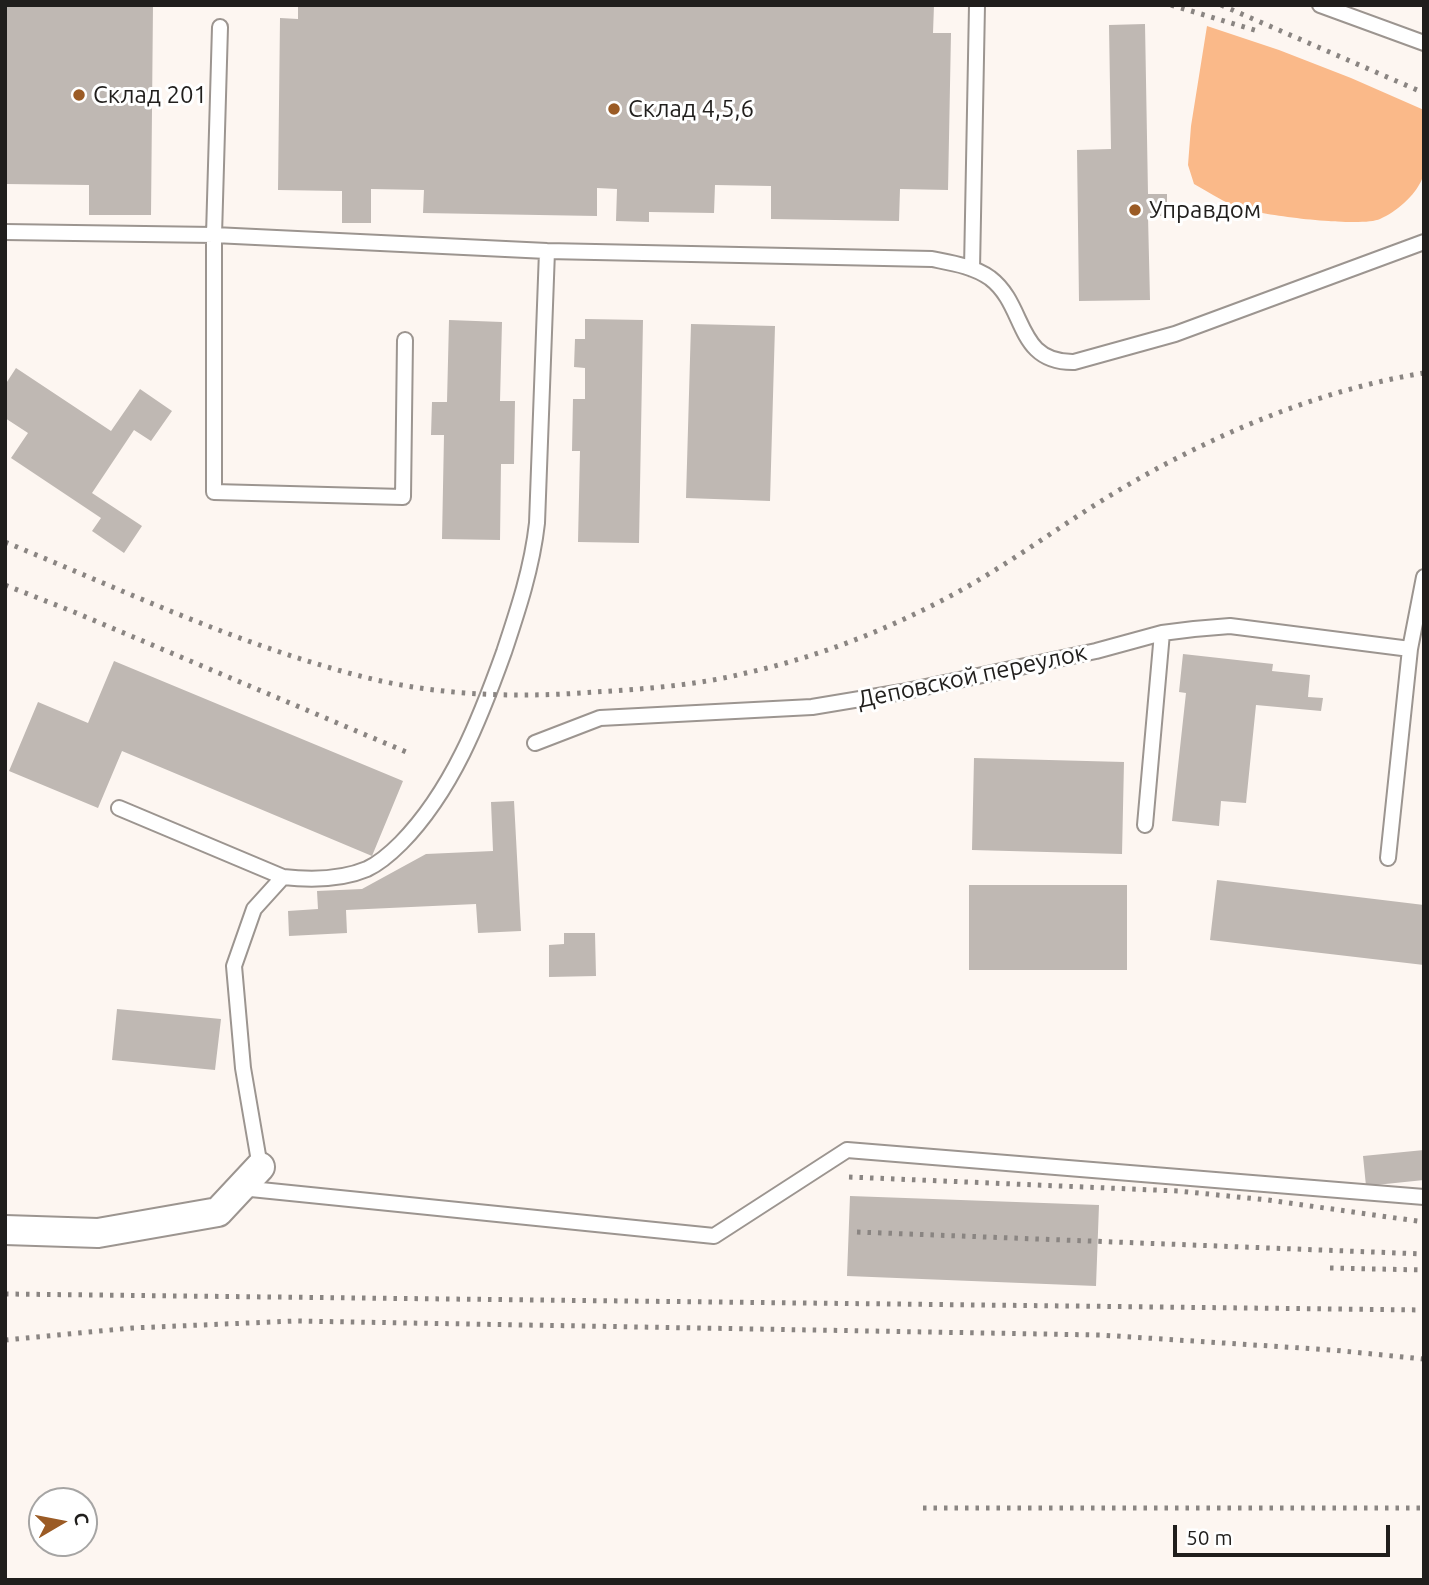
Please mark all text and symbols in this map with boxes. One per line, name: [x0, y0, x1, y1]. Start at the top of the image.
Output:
place label: Склад 201: [93, 81, 207, 109]
marker: Склад 201: [71, 87, 87, 103]
place label: Склад 4,5,6: [628, 95, 754, 123]
marker: Склад 4,5,6: [606, 101, 622, 117]
place label: Управдом: [1149, 196, 1261, 224]
marker: Управдом: [1127, 202, 1143, 218]
street label: Деповской переулок: [855, 638, 1089, 714]
north arrow: [28, 1487, 98, 1557]
text: С: [70, 1511, 94, 1527]
scale bar: [1177, 1512, 1394, 1556]
text: 50 m: [1186, 1525, 1233, 1549]

